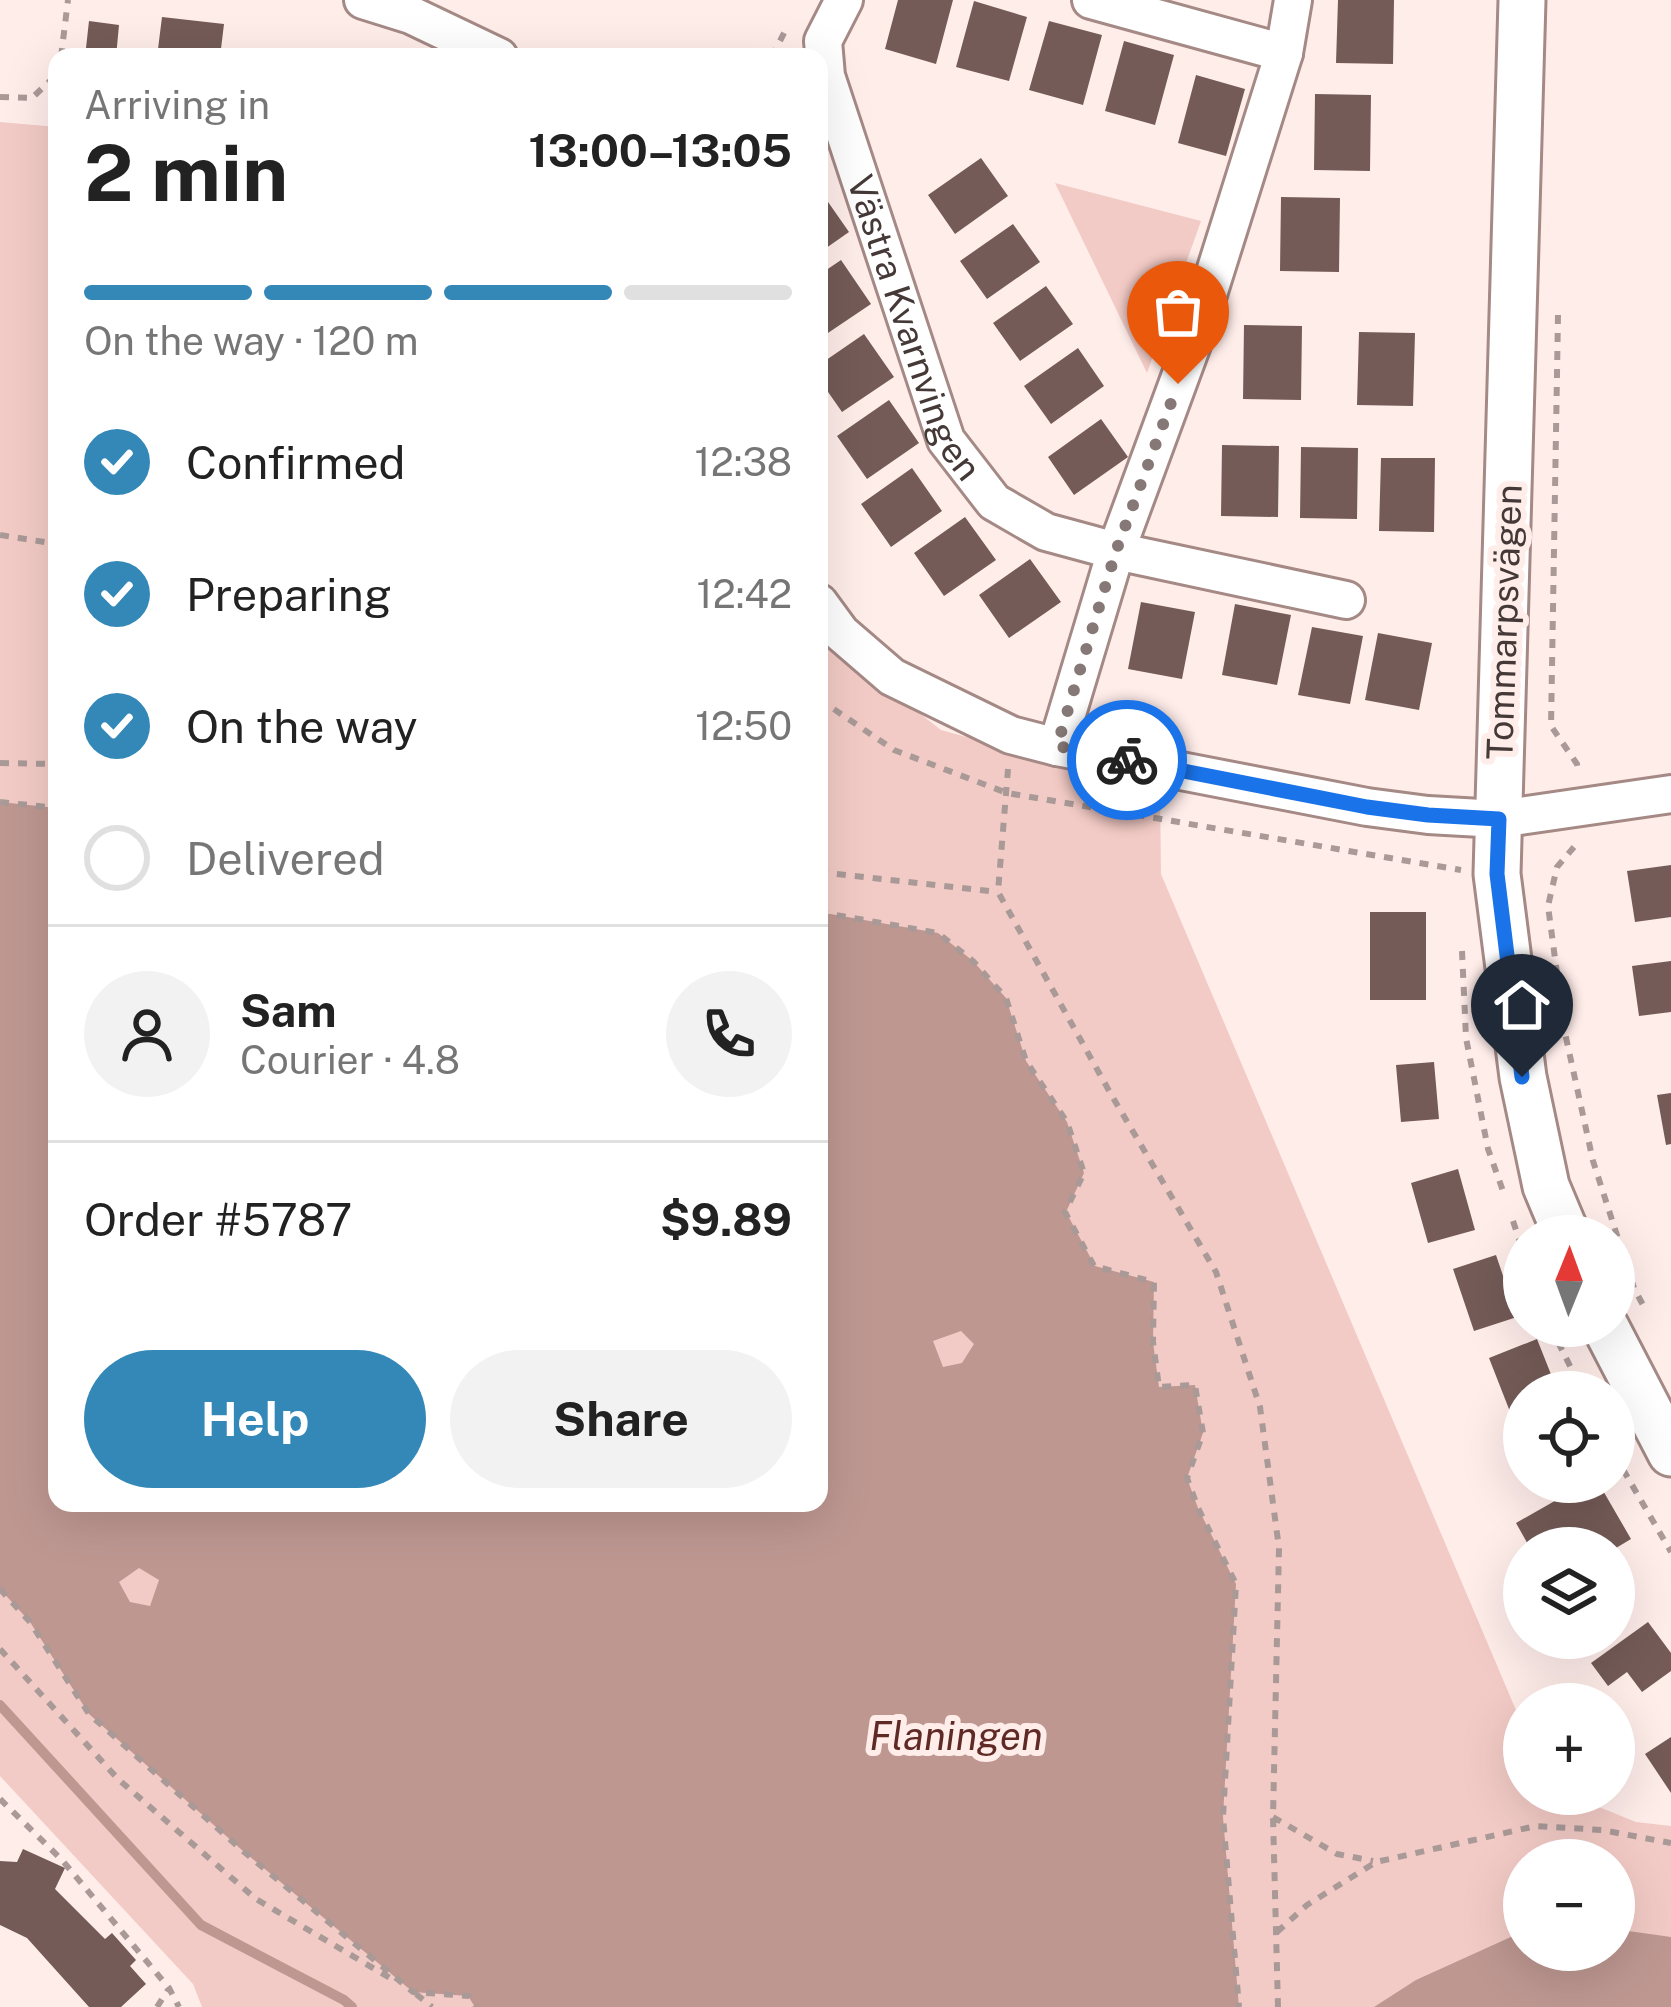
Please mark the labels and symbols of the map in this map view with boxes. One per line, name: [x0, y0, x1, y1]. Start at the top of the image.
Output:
street label: Västra Kvarnvingen: [839, 170, 990, 488]
pin: [1127, 261, 1229, 384]
street label: Tommarpsvägen: [1478, 484, 1530, 760]
courier: [1067, 700, 1187, 820]
pin: [1471, 954, 1573, 1077]
north arrow: [1503, 1215, 1635, 1347]
water label: Flaningen: [869, 1713, 1043, 1759]

